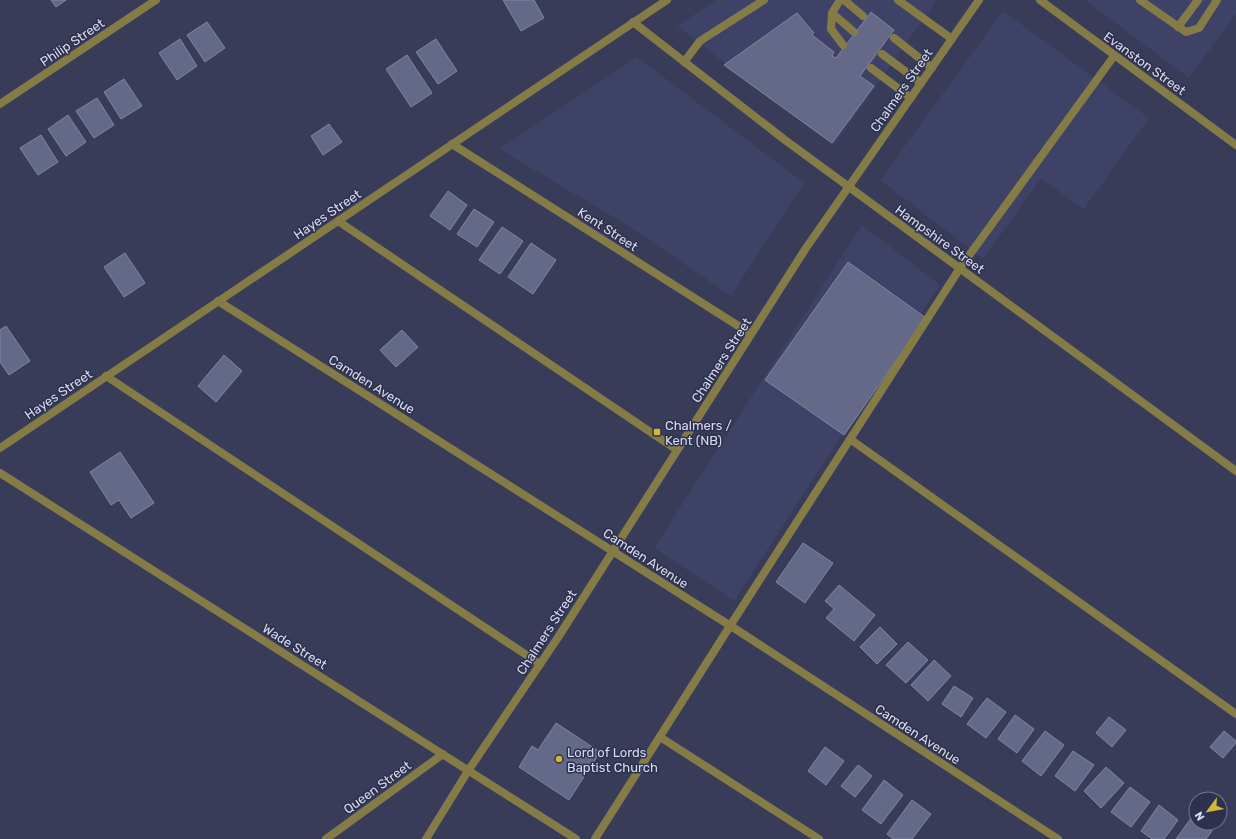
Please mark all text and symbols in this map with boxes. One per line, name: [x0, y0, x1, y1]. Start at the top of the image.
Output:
street label: Philip Street: [37, 15, 107, 69]
street label: Evanston Street: [1101, 29, 1189, 98]
street label: Chalmers Street: [867, 46, 936, 135]
street label: Hayes Street: [291, 186, 364, 242]
street label: Hampshire Street: [892, 202, 987, 277]
street label: Kent Street: [575, 205, 640, 254]
street label: Chalmers Street: [688, 315, 754, 405]
street label: Camden Avenue: [326, 352, 418, 417]
street label: Hayes Street: [22, 366, 95, 422]
place label: Chalmers / Kent (NB): [665, 418, 732, 448]
marker: Chalmers / Kent (NB): [652, 427, 662, 437]
street label: Camden Avenue: [600, 525, 691, 592]
street label: Chalmers Street: [513, 587, 579, 677]
street label: Wade Street: [260, 621, 330, 672]
street label: Camden Avenue: [872, 701, 963, 768]
place label: Lord of Lords Baptist Church: [567, 745, 658, 775]
marker: Lord of Lords Baptist Church: [554, 754, 564, 764]
street label: Queen Street: [341, 758, 414, 817]
north arrow: [1188, 791, 1228, 831]
text: N: [1192, 809, 1208, 823]

